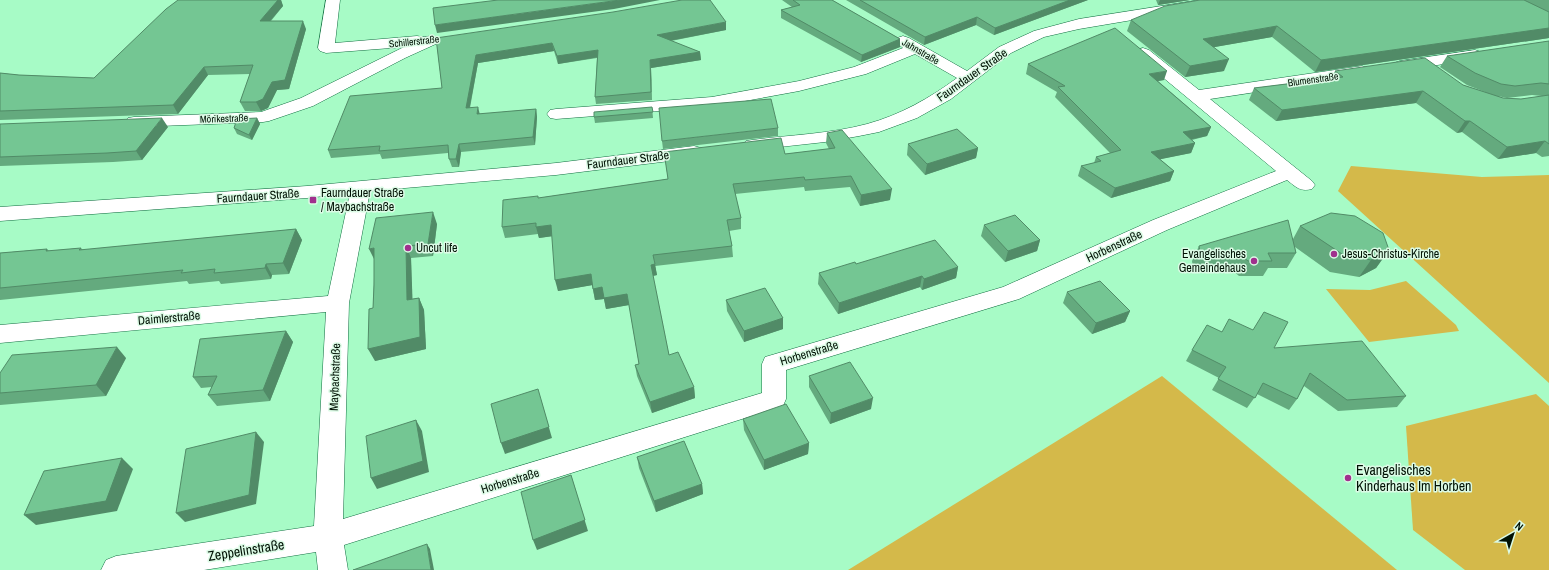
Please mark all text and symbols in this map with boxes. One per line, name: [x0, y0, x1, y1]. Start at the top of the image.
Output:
street label: Schillerstraße: [388, 32, 440, 51]
street label: Jahnstraße: [900, 36, 942, 68]
street label: Faurndauer Straße: [934, 45, 1010, 105]
street label: Blumenstraße: [1287, 69, 1340, 89]
street label: Mörikestraße: [200, 111, 249, 126]
street label: Faurndauer Straße: [586, 147, 670, 173]
street label: Faurndauer Straße: [216, 185, 300, 207]
place label: Faurndauer Straße / Maybachstraße: [321, 185, 404, 215]
marker: Faurndauer Straße / Maybachstraße: [308, 195, 318, 205]
street label: Horbenstraße: [1083, 226, 1145, 266]
place label: Uncut life: [416, 240, 458, 256]
marker: Uncut life: [403, 243, 413, 253]
place label: Evangelisches Gemeindehaus: [1179, 246, 1246, 276]
place label: Jesus-Christus-Kirche: [1342, 246, 1439, 262]
marker: Jesus-Christus-Kirche: [1329, 249, 1339, 259]
marker: Evangelisches Gemeindehaus: [1249, 256, 1259, 266]
street label: Daimlerstraße: [137, 307, 201, 329]
street label: Horbenstraße: [778, 337, 840, 369]
street label: Maybachstraße: [326, 343, 344, 411]
place label: Evangelisches Kinderhaus Im Horben: [1356, 461, 1472, 495]
street label: Horbenstraße: [479, 465, 541, 497]
marker: Evangelisches Kinderhaus Im Horben: [1343, 473, 1353, 483]
north arrow: [1493, 514, 1533, 554]
text: N: [1512, 519, 1526, 534]
street label: Zeppelinstraße: [206, 535, 286, 565]

